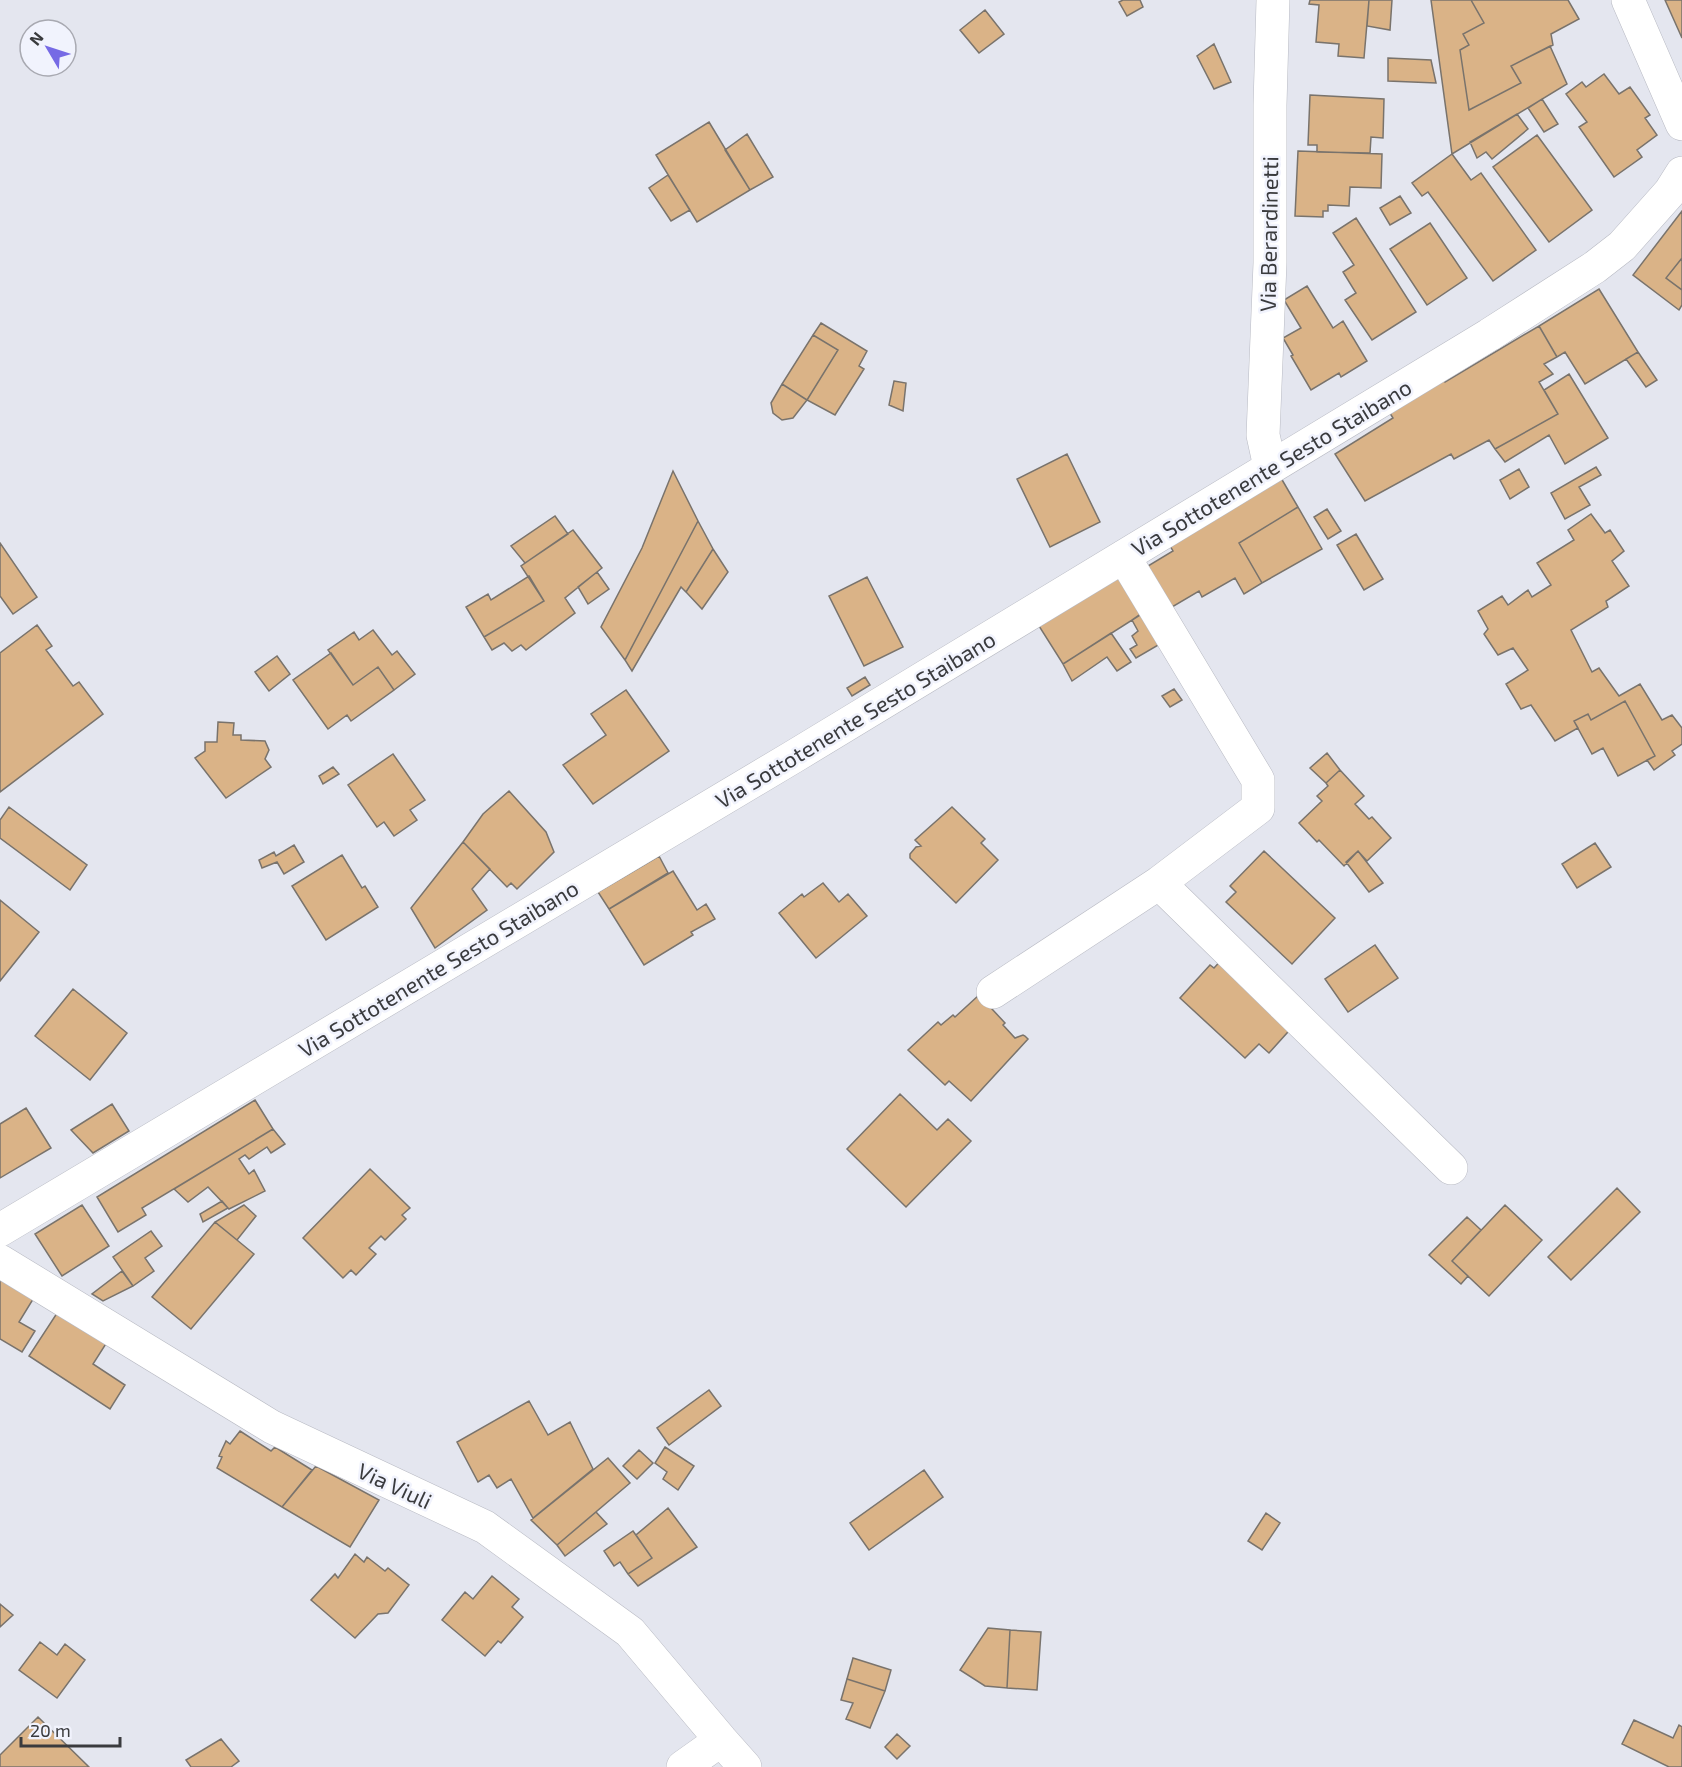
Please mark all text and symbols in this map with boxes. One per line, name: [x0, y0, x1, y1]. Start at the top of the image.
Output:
north arrow: [18, 18, 78, 78]
text: N: [25, 28, 47, 49]
street label: Via Berardinetti: [1254, 156, 1282, 312]
street label: Via Sottotenente Sesto Staibano: [1126, 373, 1416, 561]
street label: Via Sottotenente Sesto Staibano: [710, 625, 1000, 813]
street label: Via Sottotenente Sesto Staibano: [293, 874, 583, 1062]
street label: Via Viuli: [354, 1457, 436, 1513]
scale bar: [21, 1710, 120, 1748]
text: 20 m: [30, 1719, 71, 1741]

